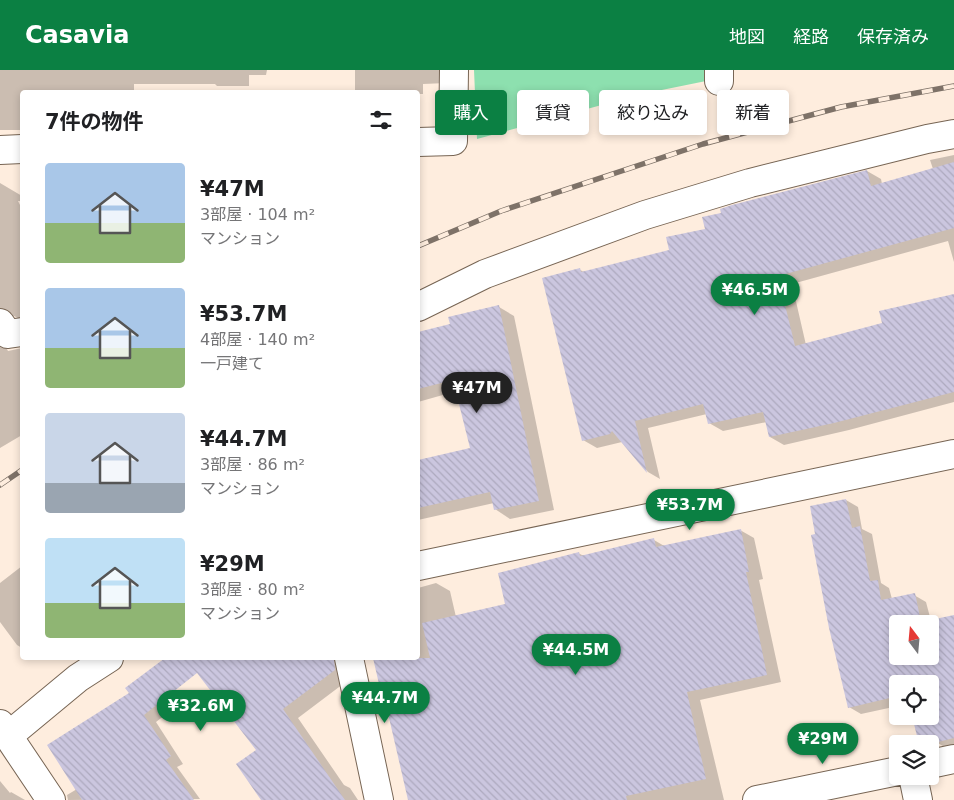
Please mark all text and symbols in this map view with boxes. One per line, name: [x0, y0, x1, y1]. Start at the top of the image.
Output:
text: Casavia: [25, 21, 129, 49]
text: 地図: [729, 26, 765, 47]
text: 経路: [793, 26, 829, 47]
text: 保存済み: [857, 26, 929, 47]
chip: 購入: [435, 90, 507, 135]
chip: 賃貸: [517, 90, 589, 135]
chip: 絞り込み: [599, 90, 707, 135]
chip: 新着: [717, 90, 789, 135]
icon: filters: [367, 106, 395, 134]
text: 7件の物件: [45, 110, 144, 134]
text: ¥47M: [200, 177, 265, 201]
icon: home: [85, 183, 145, 243]
text: 3部屋 · 104 m²: [200, 205, 315, 224]
text: マンション: [200, 229, 280, 248]
pin: ¥46.5M: [714, 274, 796, 316]
text: ¥46.5M: [722, 280, 788, 299]
text: ¥53.7M: [200, 302, 287, 326]
icon: home: [85, 308, 145, 368]
text: 4部屋 · 140 m²: [200, 330, 315, 349]
text: 一戸建て: [200, 354, 264, 373]
pin: ¥47M: [447, 372, 507, 414]
text: ¥47M: [452, 378, 502, 397]
text: ¥44.7M: [200, 427, 287, 451]
icon: home: [85, 433, 145, 493]
text: 3部屋 · 86 m²: [200, 455, 305, 474]
text: マンション: [200, 479, 280, 498]
pin: ¥53.7M: [649, 488, 731, 531]
text: ¥53.7M: [657, 495, 723, 514]
text: ¥29M: [200, 552, 265, 576]
icon: home: [85, 558, 145, 618]
text: 3部屋 · 80 m²: [200, 580, 305, 599]
text: マンション: [200, 604, 280, 623]
north arrow: [889, 615, 939, 665]
map controls: [889, 615, 939, 785]
pin: ¥44.5M: [535, 634, 617, 676]
text: ¥44.5M: [543, 640, 609, 659]
button: locate: [889, 675, 939, 725]
pin: ¥44.7M: [344, 682, 426, 724]
text: ¥44.7M: [352, 688, 418, 707]
pin: ¥32.6M: [160, 690, 242, 732]
text: ¥32.6M: [168, 696, 234, 715]
pin: ¥29M: [793, 722, 853, 765]
text: ¥29M: [798, 729, 848, 748]
button: layers: [889, 735, 939, 785]

